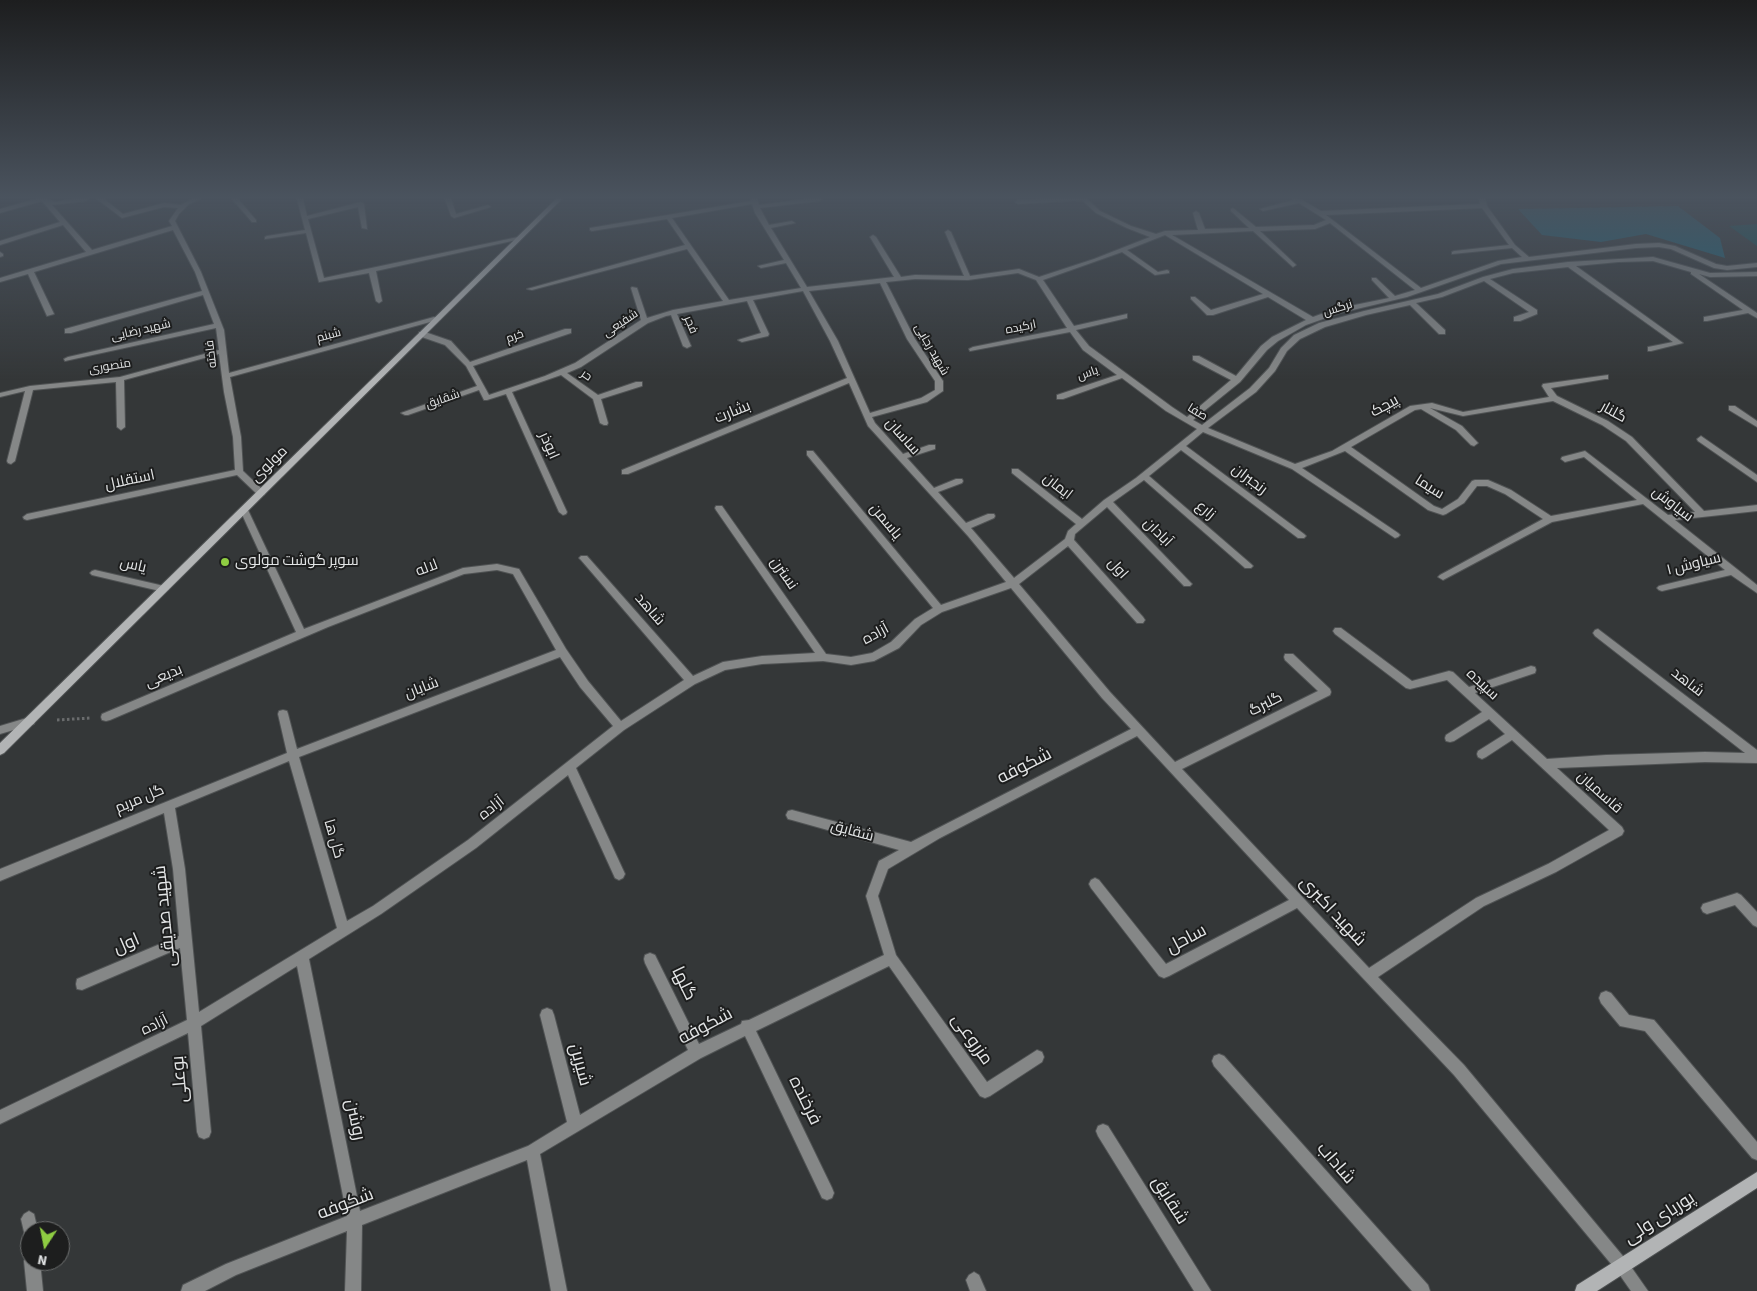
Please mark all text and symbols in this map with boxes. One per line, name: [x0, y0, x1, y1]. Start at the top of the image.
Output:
street label: نرگس: [1322, 298, 1354, 320]
street label: شفیعی: [601, 307, 641, 341]
street label: فجر: [680, 314, 700, 336]
street label: شهید رضایی: [110, 317, 172, 345]
street label: ارکیده: [1004, 318, 1038, 338]
street label: شهید رجایی: [910, 322, 952, 378]
street label: شبنم: [315, 326, 343, 346]
street label: خرم: [504, 327, 526, 347]
street label: فاخته: [203, 339, 221, 369]
street label: منصوری: [88, 357, 132, 377]
street label: یاس: [1076, 364, 1100, 384]
street label: حر: [578, 367, 594, 385]
street label: شقایق: [424, 387, 462, 413]
street label: پیچک: [1368, 392, 1402, 422]
street label: بشارت: [712, 398, 754, 428]
street label: گلنار: [1597, 398, 1629, 428]
street label: صفا: [1184, 401, 1210, 425]
street label: ساسان: [881, 415, 923, 459]
street label: ابوذر: [534, 430, 562, 462]
street label: مولوی: [248, 443, 292, 487]
street label: رنجبران: [1228, 461, 1270, 499]
street label: استقلال: [103, 467, 157, 495]
street label: ایمان: [1039, 470, 1075, 504]
street label: سیما: [1411, 472, 1447, 504]
street label: سیاوش: [1648, 483, 1696, 527]
street label: زارع: [1191, 498, 1219, 524]
street label: یاسمن: [865, 500, 905, 544]
street label: آبادان: [1139, 515, 1175, 551]
street label: سیاوش ۱: [1665, 550, 1723, 580]
place label: سوپر گوشت مولوی: [235, 553, 359, 571]
street label: یاس: [118, 554, 148, 578]
street label: نسترن: [765, 554, 801, 594]
street label: اول: [1103, 555, 1131, 583]
marker: سوپر گوشت مولوی: [219, 556, 231, 568]
street label: لاله: [413, 557, 441, 581]
street label: شاهد: [630, 590, 668, 630]
street label: آزاده: [859, 620, 893, 650]
street label: بدیعی: [143, 661, 185, 693]
street label: سپیده: [1462, 665, 1502, 705]
street label: شاهد: [1667, 665, 1707, 701]
street label: شایان: [402, 674, 442, 704]
street label: گلبرگ: [1246, 689, 1286, 721]
street label: شکوفه: [994, 744, 1056, 790]
street label: قاسمیان: [1573, 768, 1625, 818]
street label: گل مریم: [113, 782, 167, 818]
street label: آزاده: [475, 793, 509, 825]
street label: گل ها: [319, 817, 347, 861]
street label: شقایق: [828, 818, 876, 846]
street label: شهید صدیقی: [150, 864, 182, 968]
street label: شهید اکبری: [1294, 872, 1370, 952]
street label: ساحل: [1163, 920, 1211, 960]
street label: اول: [111, 930, 143, 960]
street label: گلها: [666, 964, 700, 1004]
street label: شکوفه: [675, 1004, 737, 1050]
street label: مزروعی: [945, 1010, 997, 1070]
street label: آزاده: [138, 1012, 172, 1040]
street label: شیرین: [563, 1041, 595, 1089]
street label: بوعلی: [168, 1054, 194, 1104]
street label: فرخنده: [783, 1073, 825, 1129]
street label: روشن: [339, 1097, 369, 1143]
street label: شاداب: [1311, 1139, 1359, 1189]
street label: شقایق: [1146, 1173, 1192, 1229]
street label: شکوفه: [315, 1184, 377, 1226]
street label: پوریای ولی: [1620, 1188, 1700, 1250]
north arrow: [20, 1221, 70, 1271]
text: N: [36, 1249, 49, 1270]

